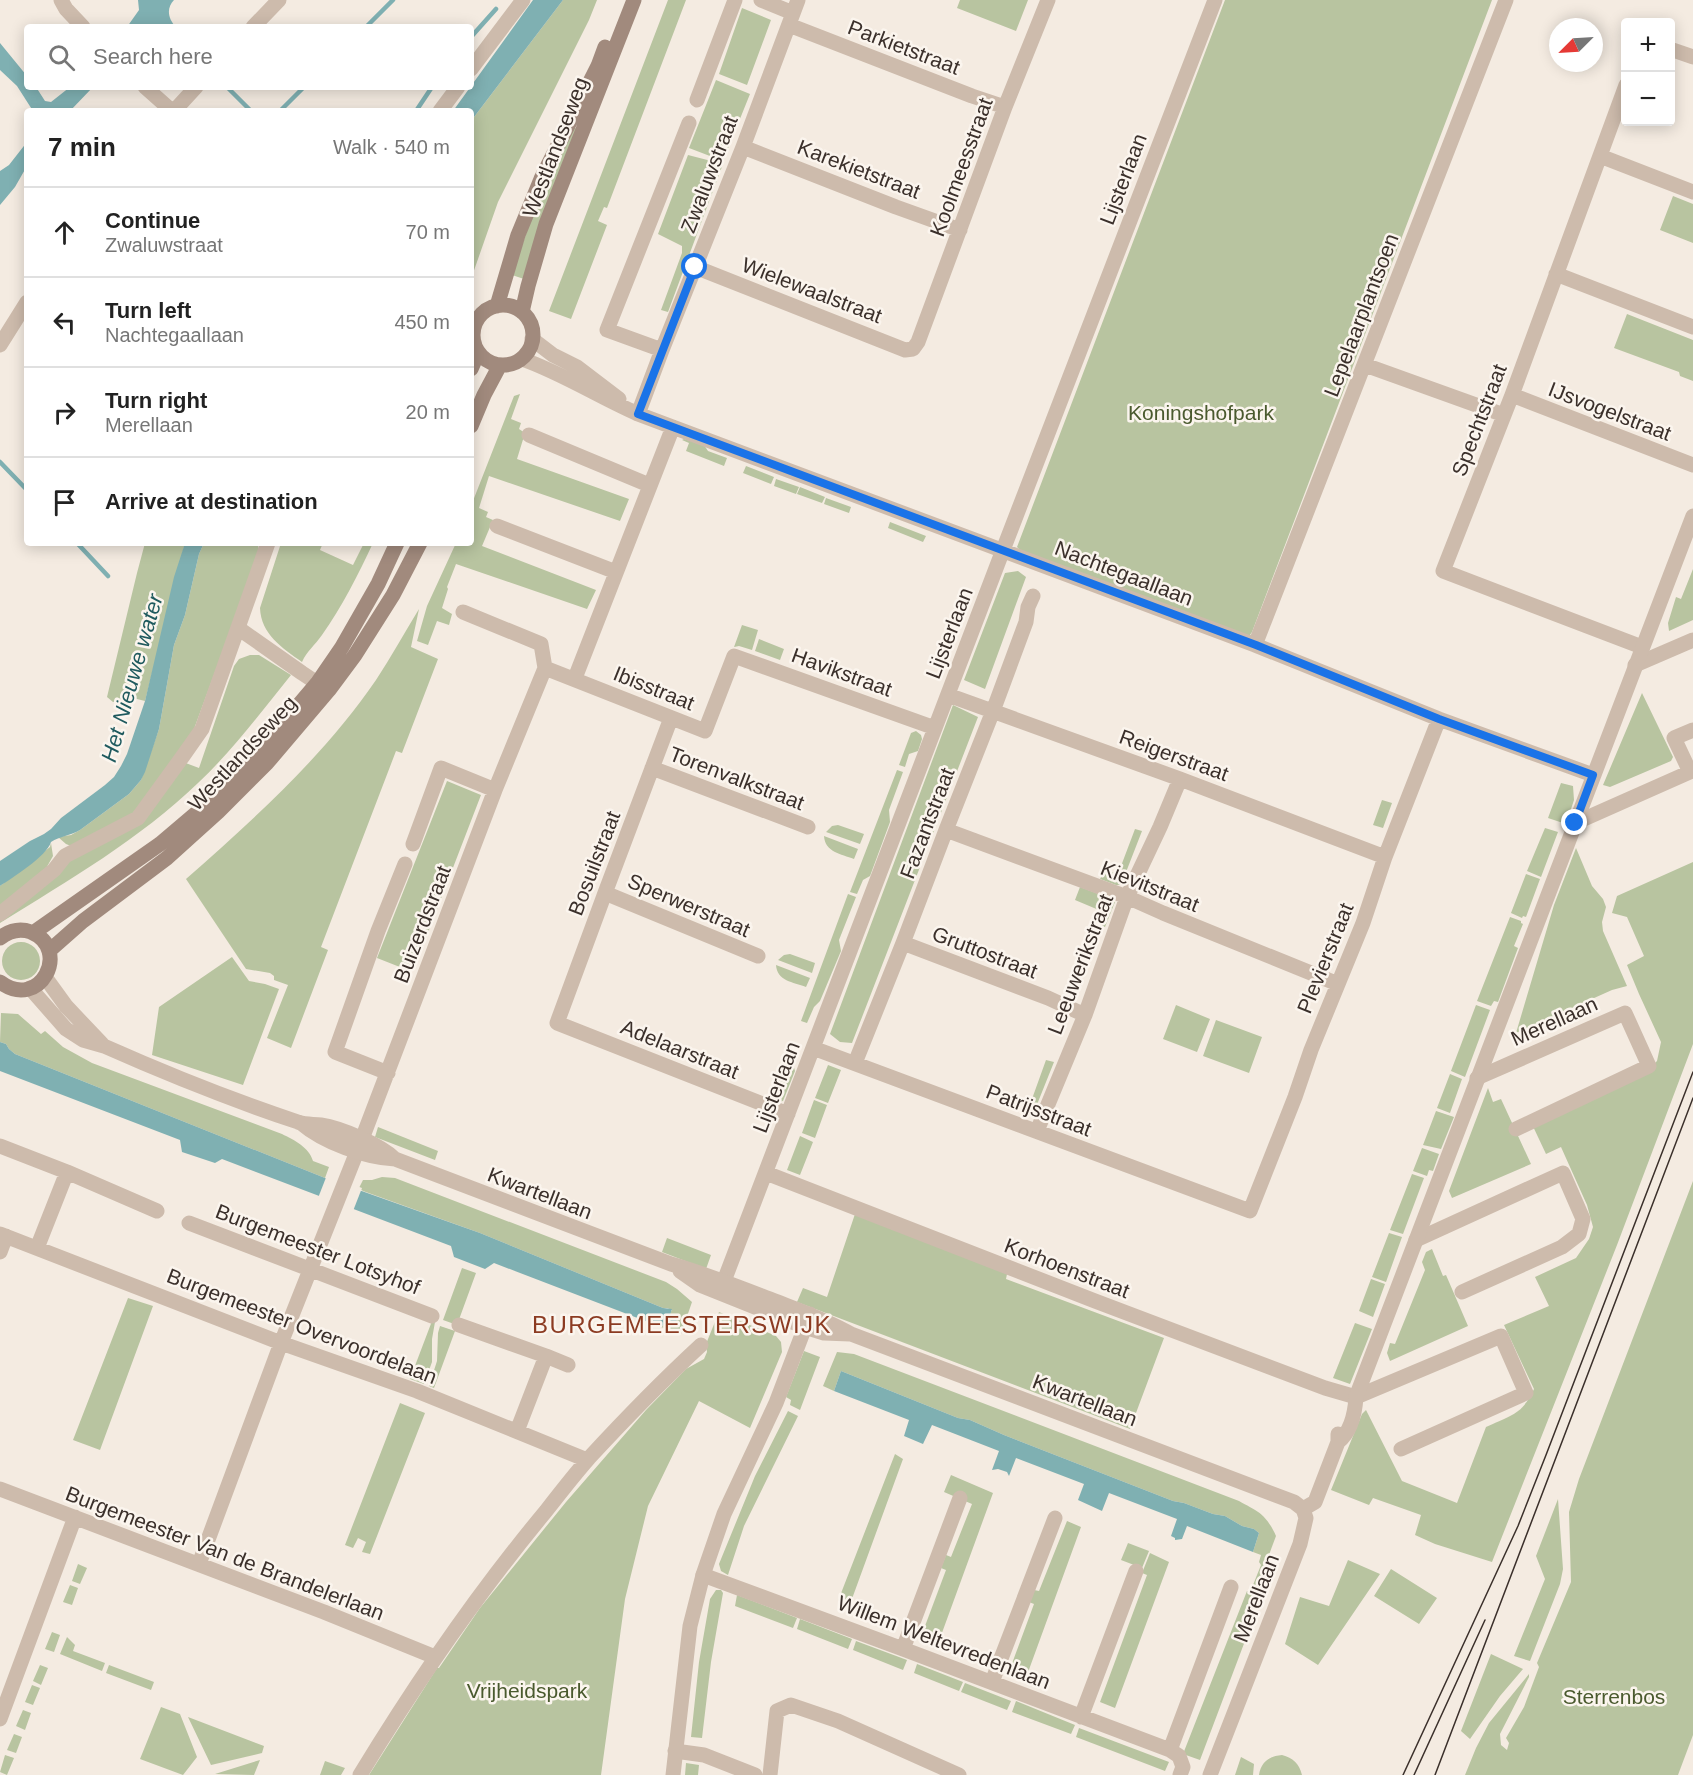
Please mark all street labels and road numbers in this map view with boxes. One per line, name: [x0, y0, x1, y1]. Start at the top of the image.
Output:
street label: Parkietstraat: [845, 15, 963, 79]
street label: Westlandseweg: [518, 74, 592, 220]
street label: Koolmeesstraat: [925, 94, 997, 239]
street label: Zwaluwstraat: [676, 112, 742, 236]
street label: Lijsterlaan: [1095, 130, 1151, 228]
street label: Karekietstraat: [794, 135, 924, 203]
street label: Lepelaarplantsoen: [1319, 230, 1403, 400]
street label: Wielewaalstraat: [739, 253, 885, 327]
street label: Spechtstraat: [1447, 361, 1511, 479]
street label: IJsvogelstraat: [1545, 377, 1675, 445]
street label: Nachtegaallaan: [1052, 536, 1196, 610]
street label: Lijsterlaan: [921, 584, 977, 682]
street label: Havikstraat: [789, 643, 895, 701]
street label: Ibisstraat: [610, 661, 698, 715]
street label: Westlandseweg: [183, 691, 301, 815]
street label: Reigerstraat: [1116, 725, 1232, 785]
street label: Torenvalkstraat: [666, 742, 808, 814]
street label: Fazantstraat: [895, 764, 959, 882]
street label: Bosuilstraat: [564, 808, 624, 918]
street label: Kievitstraat: [1098, 856, 1203, 916]
street label: Buizerdstraat: [389, 862, 455, 986]
street label: Sperwerstraat: [624, 869, 754, 941]
street label: Leeuwerikstraat: [1043, 891, 1117, 1037]
street label: Plevierstraat: [1292, 899, 1358, 1016]
street label: Gruttostraat: [929, 921, 1041, 983]
street label: Merellaan: [1507, 992, 1601, 1050]
street label: Adelaarstraat: [618, 1015, 742, 1083]
street label: Lijsterlaan: [748, 1038, 804, 1136]
street label: Patrijsstraat: [983, 1079, 1095, 1141]
street label: Kwartellaan: [485, 1163, 595, 1223]
street label: Burgemeester Lotsyhof: [213, 1199, 424, 1299]
street label: Korhoenstraat: [1001, 1234, 1133, 1302]
street label: Burgemeester Overvoordelaan: [164, 1264, 440, 1388]
street label: Kwartellaan: [1030, 1370, 1140, 1430]
street label: Burgemeester Van de Brandelerlaan: [62, 1481, 388, 1625]
street label: Merellaan: [1229, 1551, 1283, 1645]
street label: Willem Weltevredenlaan: [834, 1591, 1054, 1693]

